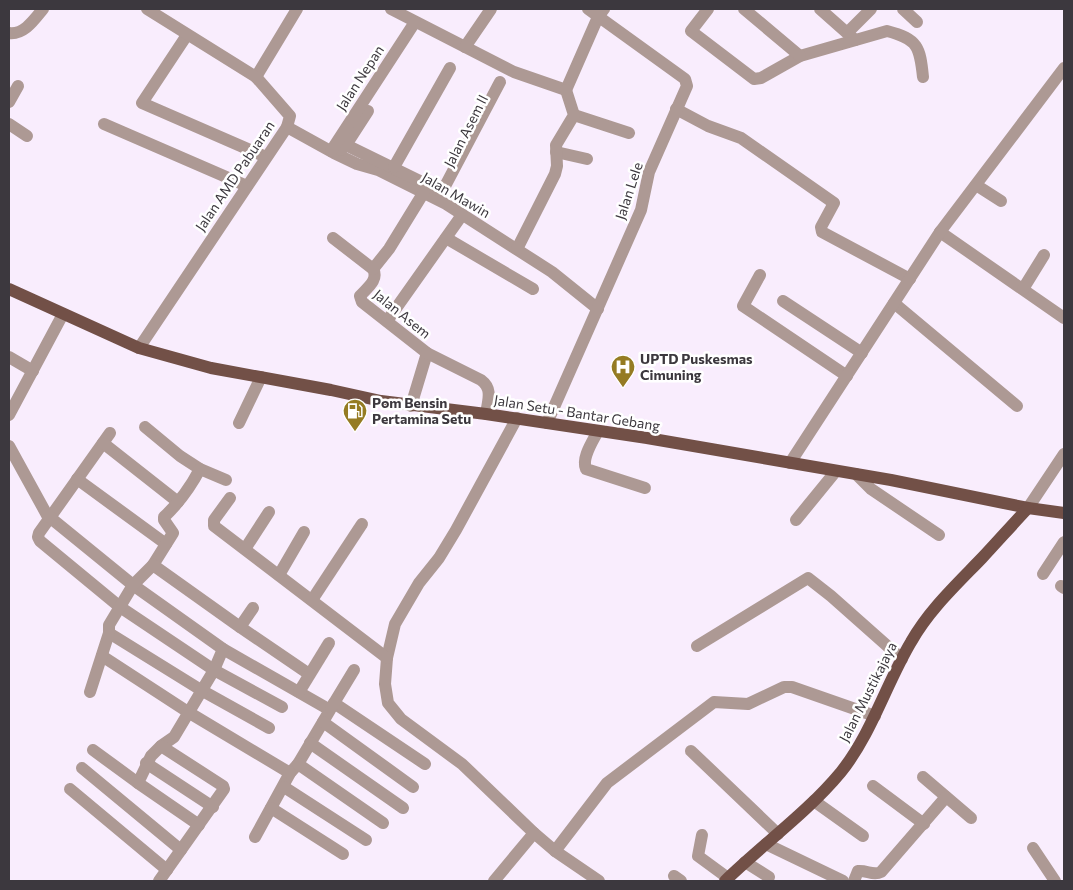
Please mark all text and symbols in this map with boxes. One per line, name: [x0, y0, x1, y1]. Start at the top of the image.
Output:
street label: Jalan Nepan: [332, 42, 387, 114]
street label: Jalan Asem II: [440, 92, 491, 170]
street label: Jalan AMD Pabuaran: [191, 117, 278, 234]
street label: Jalan Lele: [611, 160, 646, 222]
street label: Jalan Mawin: [419, 168, 494, 221]
street label: Jalan Asem: [370, 285, 434, 342]
place label: UPTD Puskesmas Cimuning: [640, 350, 753, 383]
hospital icon: UPTD Puskesmas Cimuning: [610, 354, 636, 388]
street label: Jalan Setu - Bantar Gebang: [493, 391, 662, 434]
place label: Pom Bensin Pertamina Setu: [372, 394, 471, 427]
fuel station icon: Pom Bensin Pertamina Setu: [342, 398, 368, 432]
street label: Jalan Mustikajaya: [835, 639, 900, 745]

